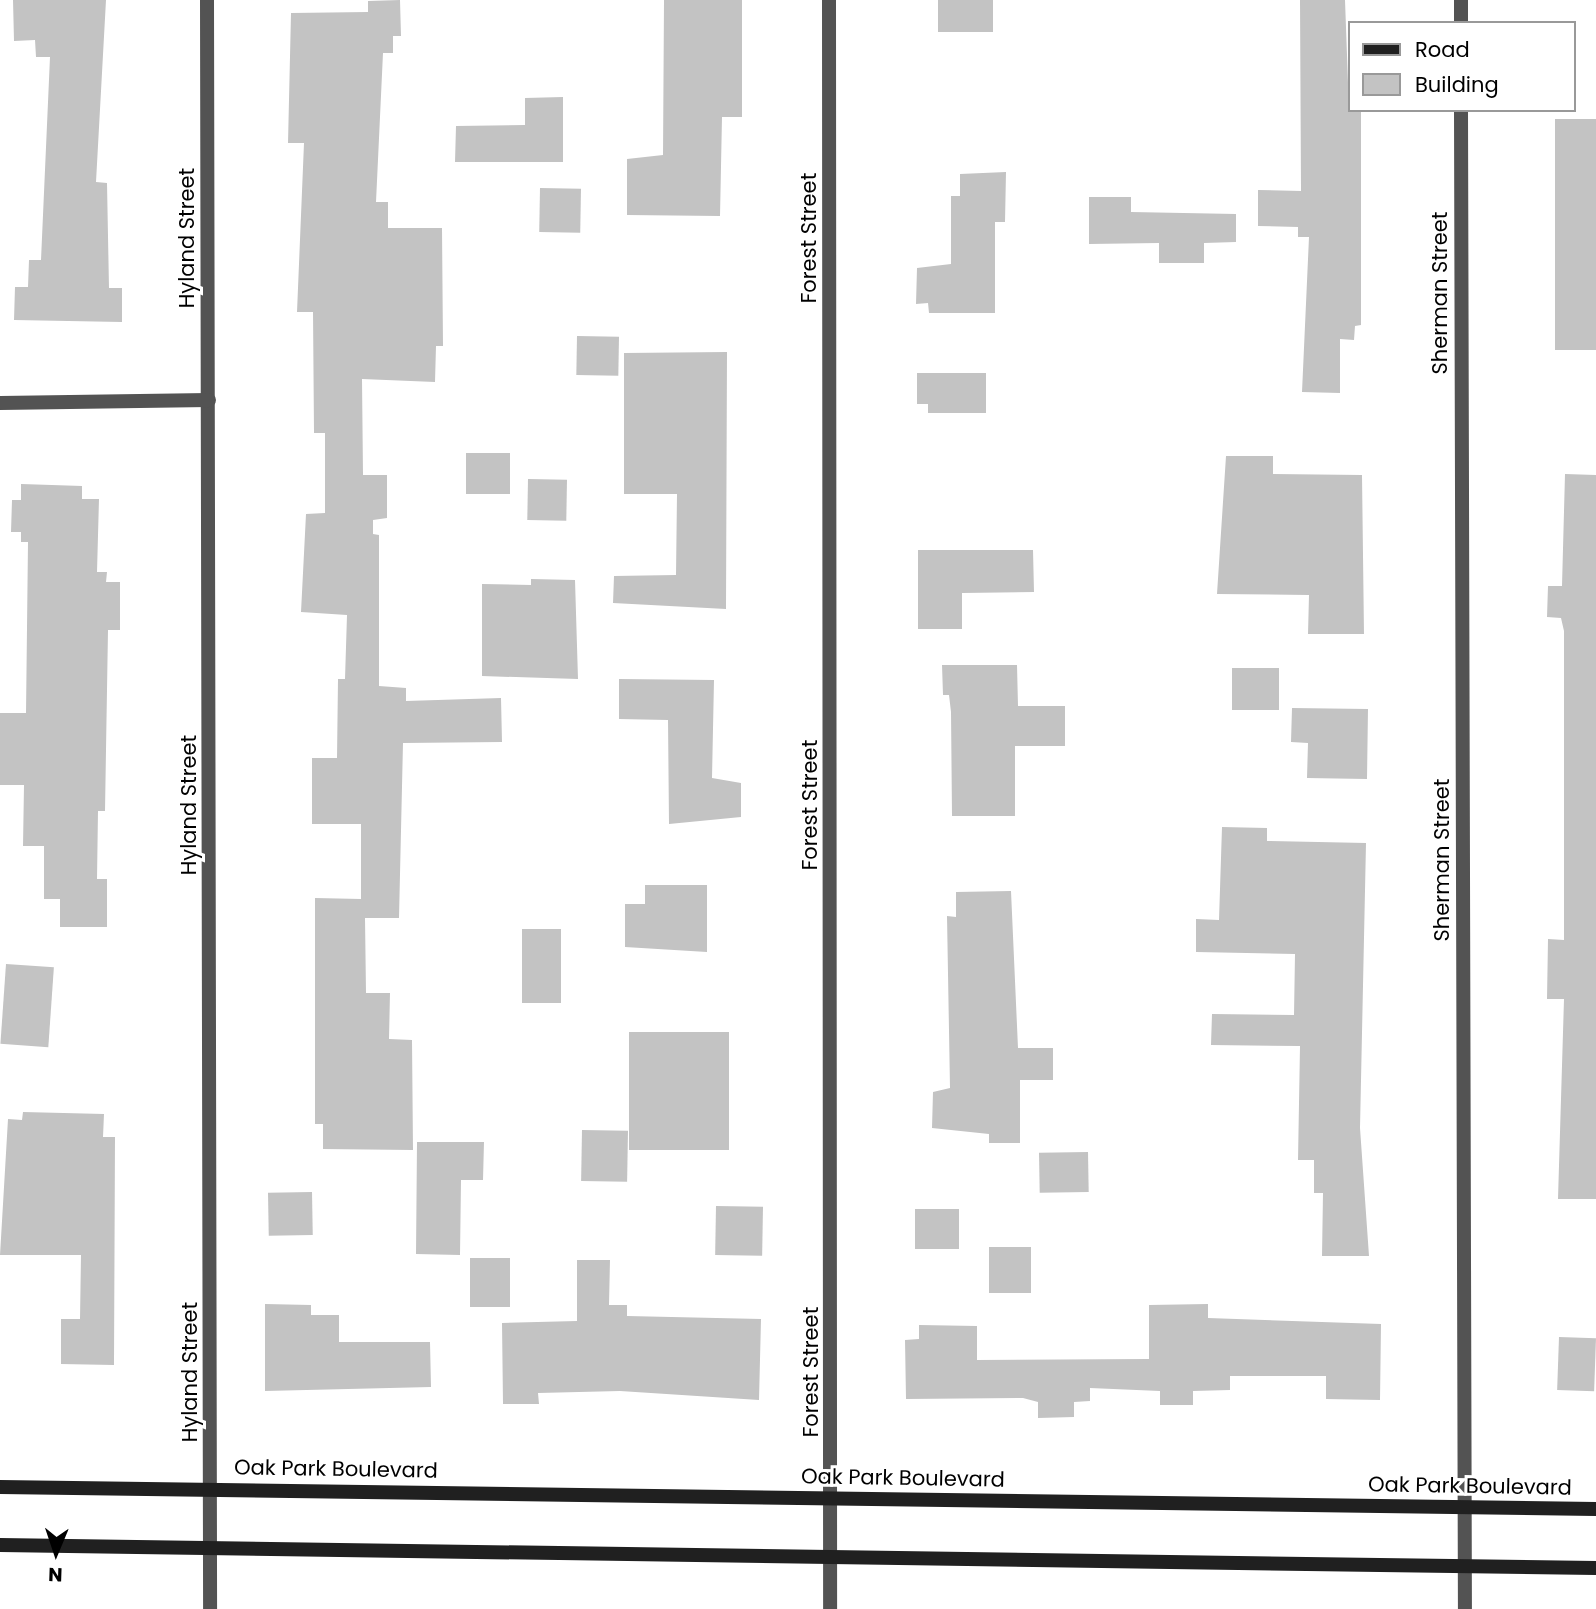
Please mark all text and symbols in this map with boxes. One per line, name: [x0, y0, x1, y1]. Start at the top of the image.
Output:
legend: [1348, 21, 1575, 112]
text: Road: [1415, 35, 1470, 64]
text: Building: [1415, 70, 1499, 99]
street label: Hyland Street: [174, 168, 200, 308]
street label: Forest Street: [796, 173, 822, 303]
street label: Sherman Street: [1427, 212, 1453, 374]
street label: Hyland Street: [176, 735, 202, 875]
street label: Forest Street: [797, 740, 823, 870]
street label: Sherman Street: [1429, 779, 1455, 941]
street label: Hyland Street: [177, 1302, 203, 1442]
street label: Forest Street: [798, 1307, 824, 1437]
street label: Oak Park Boulevard: [234, 1455, 438, 1483]
street label: Oak Park Boulevard: [801, 1464, 1005, 1492]
street label: Oak Park Boulevard: [1368, 1472, 1572, 1500]
north arrow: [21, 1518, 91, 1588]
text: N: [48, 1561, 63, 1588]

